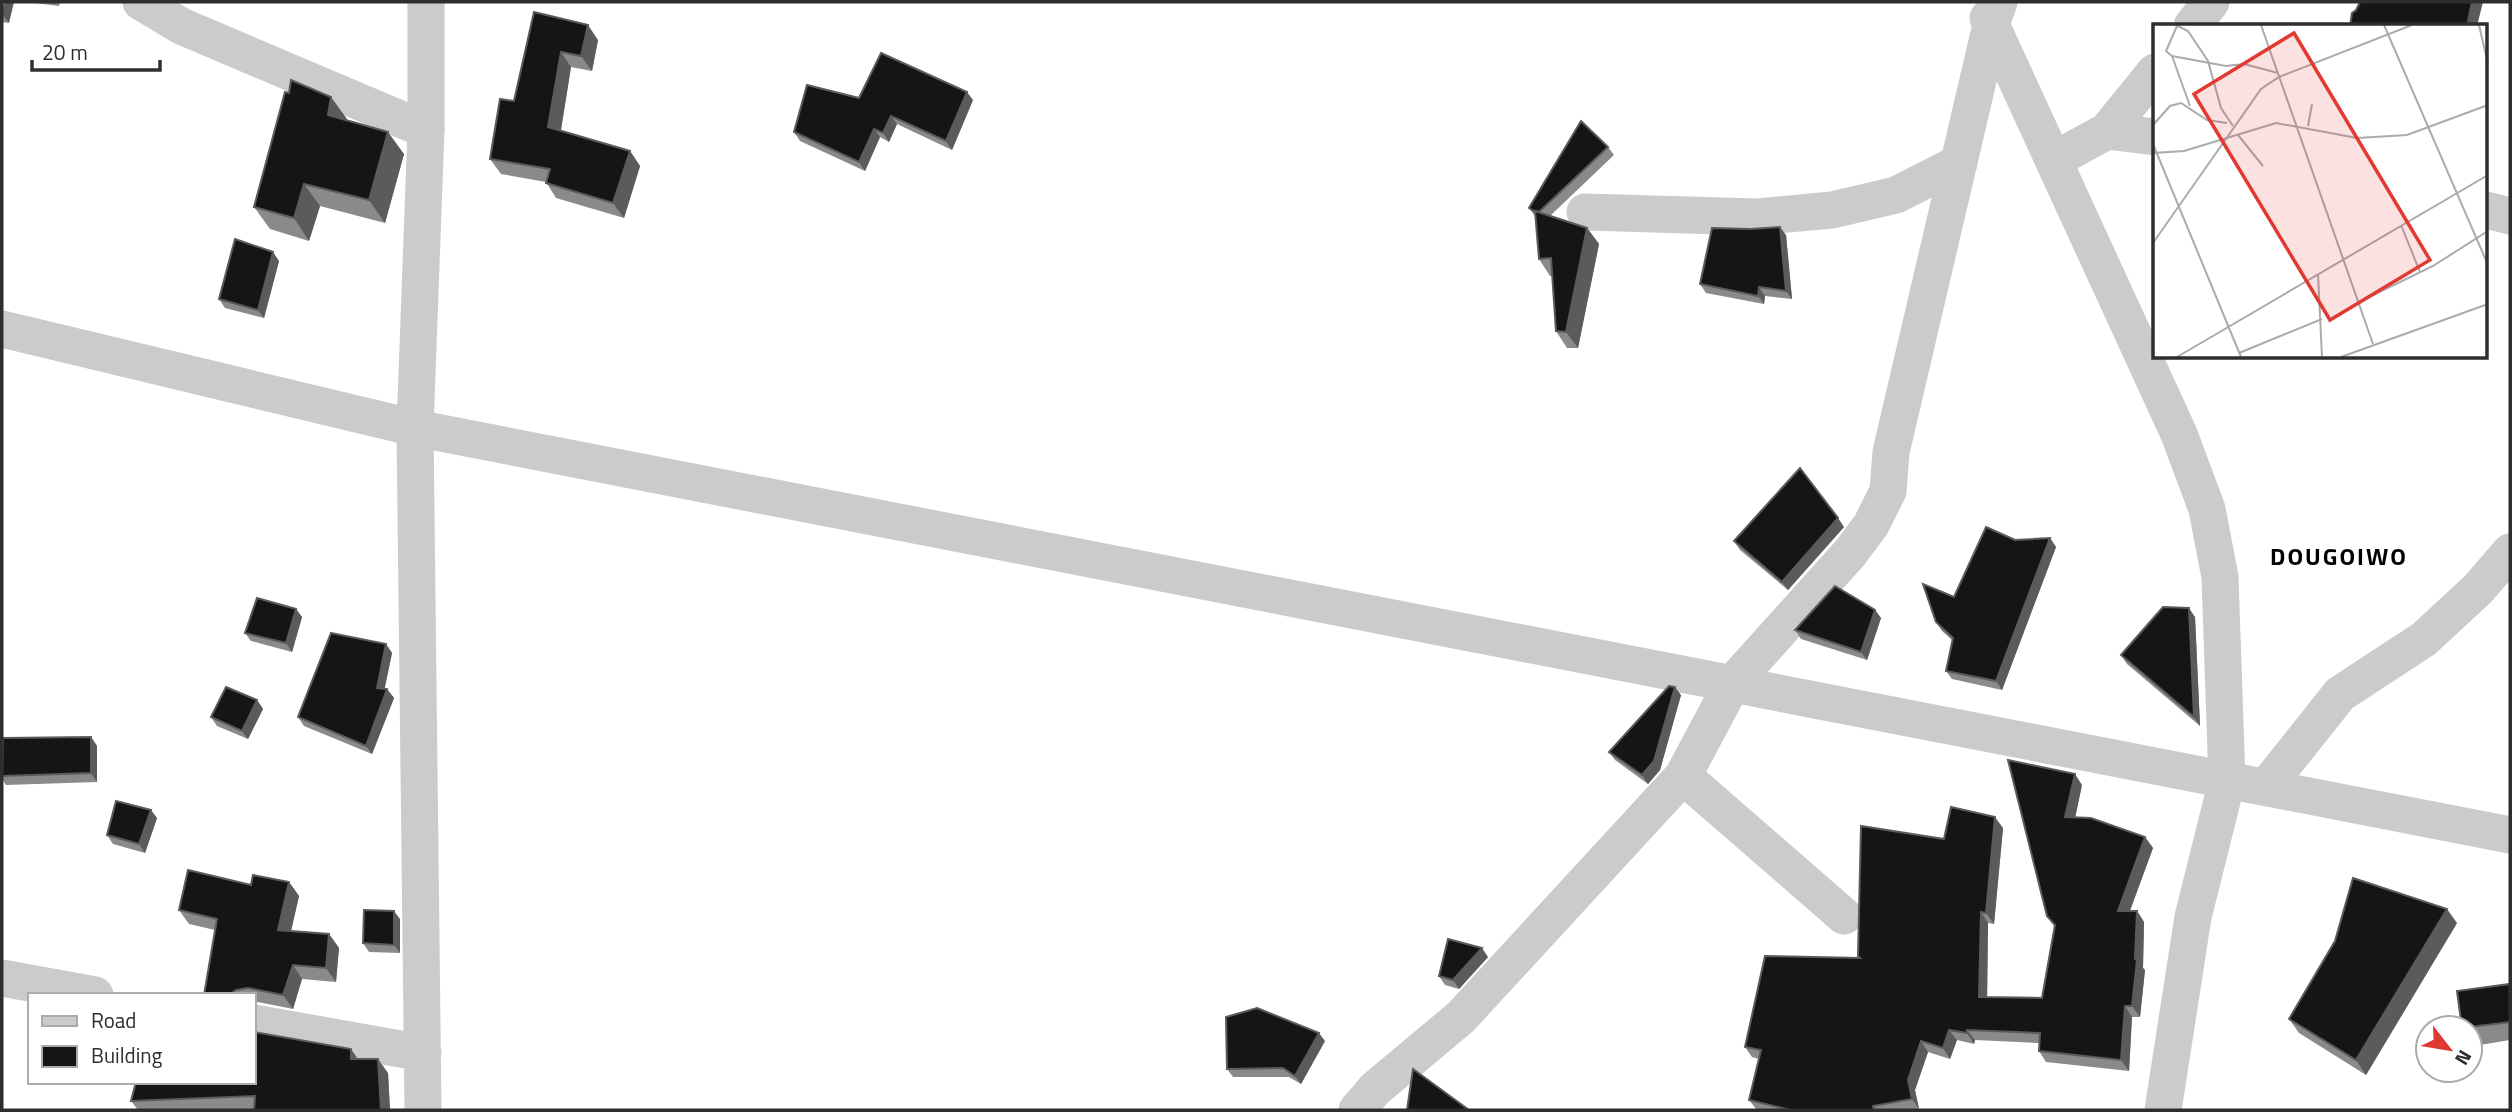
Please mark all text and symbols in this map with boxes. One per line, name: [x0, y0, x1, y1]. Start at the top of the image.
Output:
inset map: [2153, 24, 2488, 359]
scale bar: [32, 28, 159, 72]
text: 20 m: [42, 36, 88, 68]
district label: DOUGOIWO: [2270, 538, 2408, 574]
legend: [28, 993, 256, 1084]
text: Road: [91, 1004, 136, 1036]
north arrow: [2414, 1014, 2484, 1084]
text: Building: [91, 1039, 163, 1071]
text: N: [2448, 1045, 2480, 1071]

